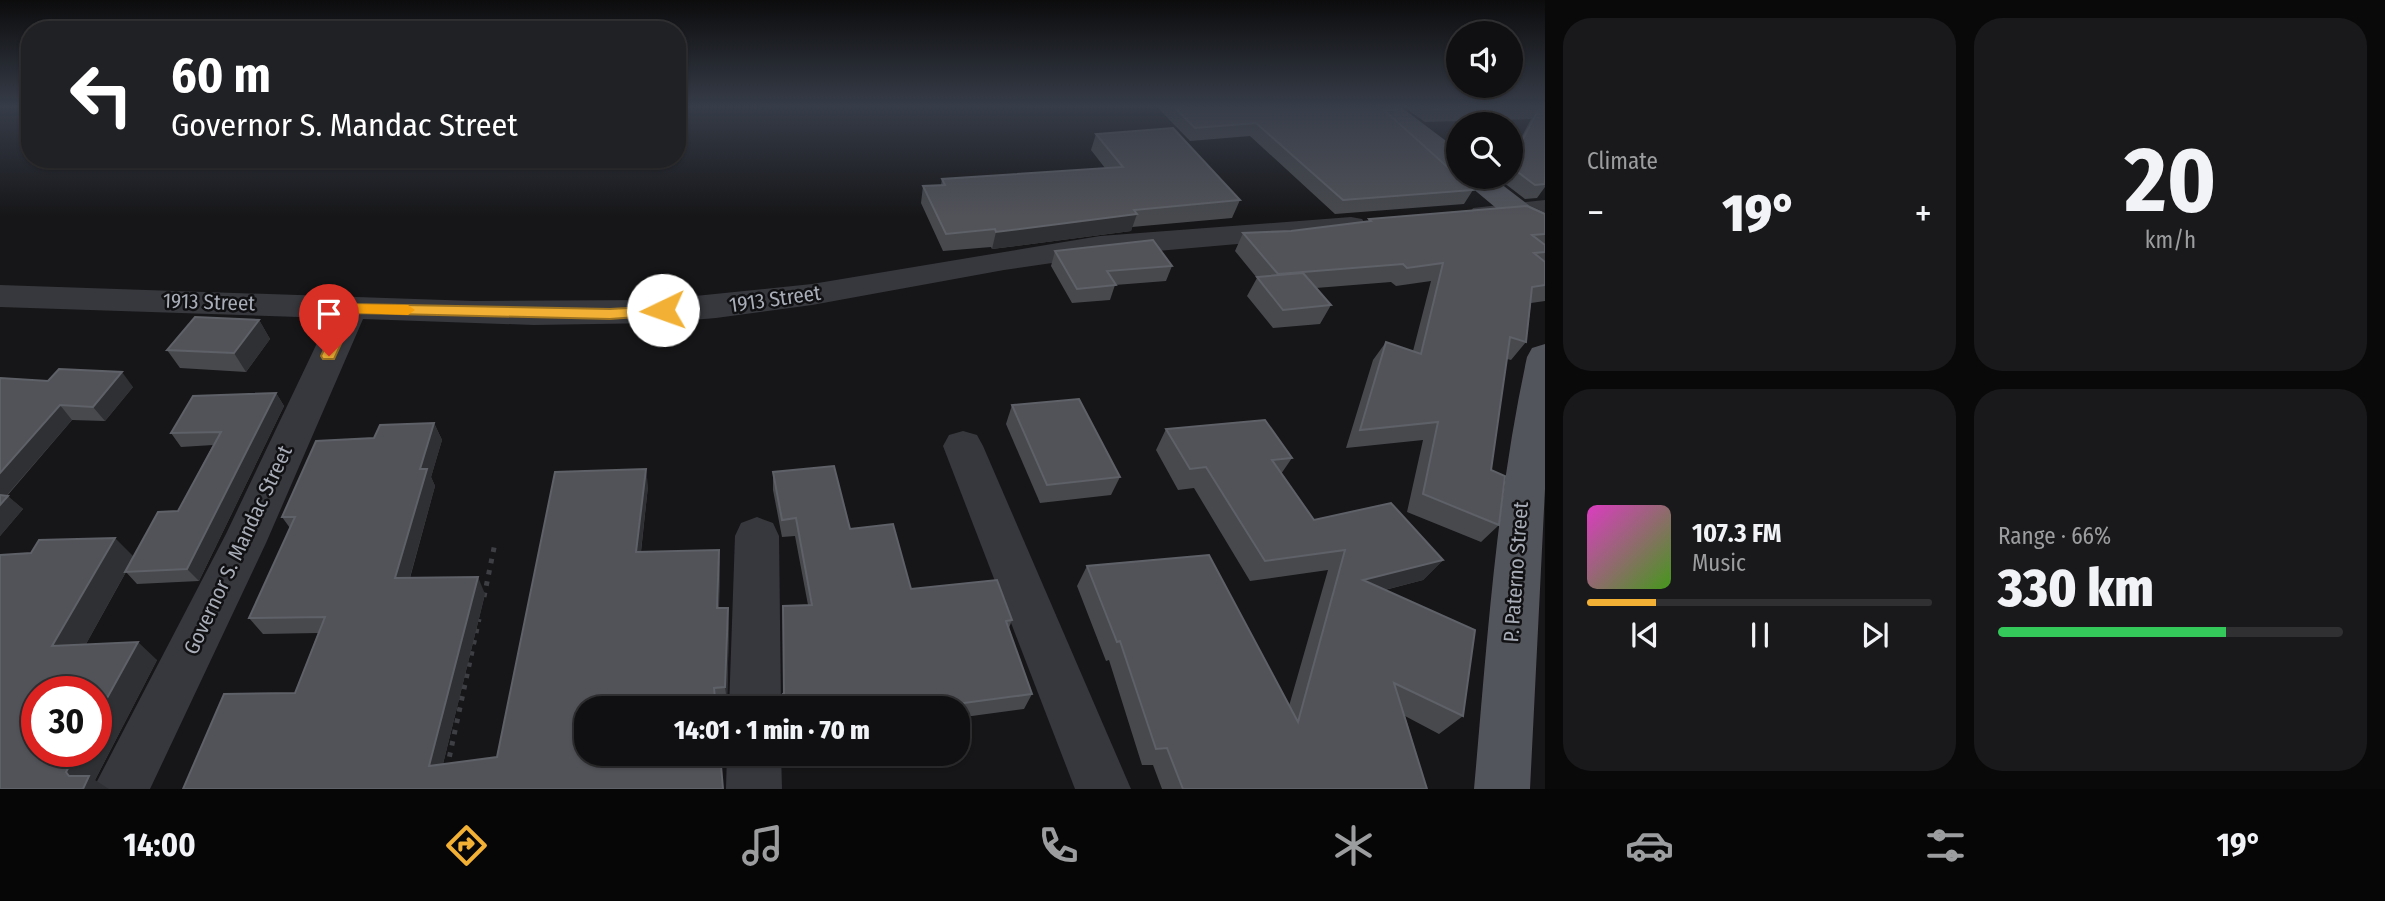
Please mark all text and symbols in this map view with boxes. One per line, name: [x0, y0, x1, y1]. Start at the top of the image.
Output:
map controls: [1446, 21, 1523, 189]
button: sound: [1446, 21, 1523, 98]
text: 60 m: [171, 46, 271, 105]
icon: left: [56, 49, 147, 140]
text: Governor S. Mandac Street: [171, 106, 518, 144]
button: search: [1446, 112, 1523, 189]
text: 20: [2125, 126, 2216, 235]
text: Climate: [1587, 147, 1658, 175]
text: 19°: [1722, 182, 1797, 245]
text: −: [1587, 190, 1604, 236]
text: +: [1915, 190, 1932, 236]
text: km/h: [2145, 226, 2196, 254]
position arrow: [626, 273, 700, 347]
street label: 1913 Street: [727, 280, 823, 318]
pin: [299, 284, 359, 356]
street label: 1913 Street: [162, 287, 256, 317]
icon: arrive: [310, 295, 348, 333]
street label: Governor S. Mandac Street: [178, 441, 298, 659]
street label: P. Paterno Street: [1498, 501, 1534, 643]
text: 107.3 FM: [1692, 518, 1781, 549]
text: Range · 66%: [1998, 522, 2111, 550]
text: Music: [1692, 549, 1746, 577]
text: 330 km: [1998, 557, 2154, 620]
icon: previous: [1626, 616, 1664, 654]
icon: pause: [1741, 616, 1779, 654]
icon: next: [1856, 616, 1894, 654]
speed limit sign: 30: [21, 676, 112, 767]
text: 14:01 · 1 min · 70 m: [674, 715, 870, 746]
icon: directions: [442, 821, 491, 870]
icon: music: [738, 821, 787, 870]
icon: phone: [1034, 821, 1083, 870]
icon: climate: [1329, 821, 1378, 870]
icon: car: [1625, 821, 1674, 870]
icon: filters: [1921, 821, 1970, 870]
text: 14:00: [123, 826, 196, 864]
text: 19°: [2217, 826, 2262, 864]

